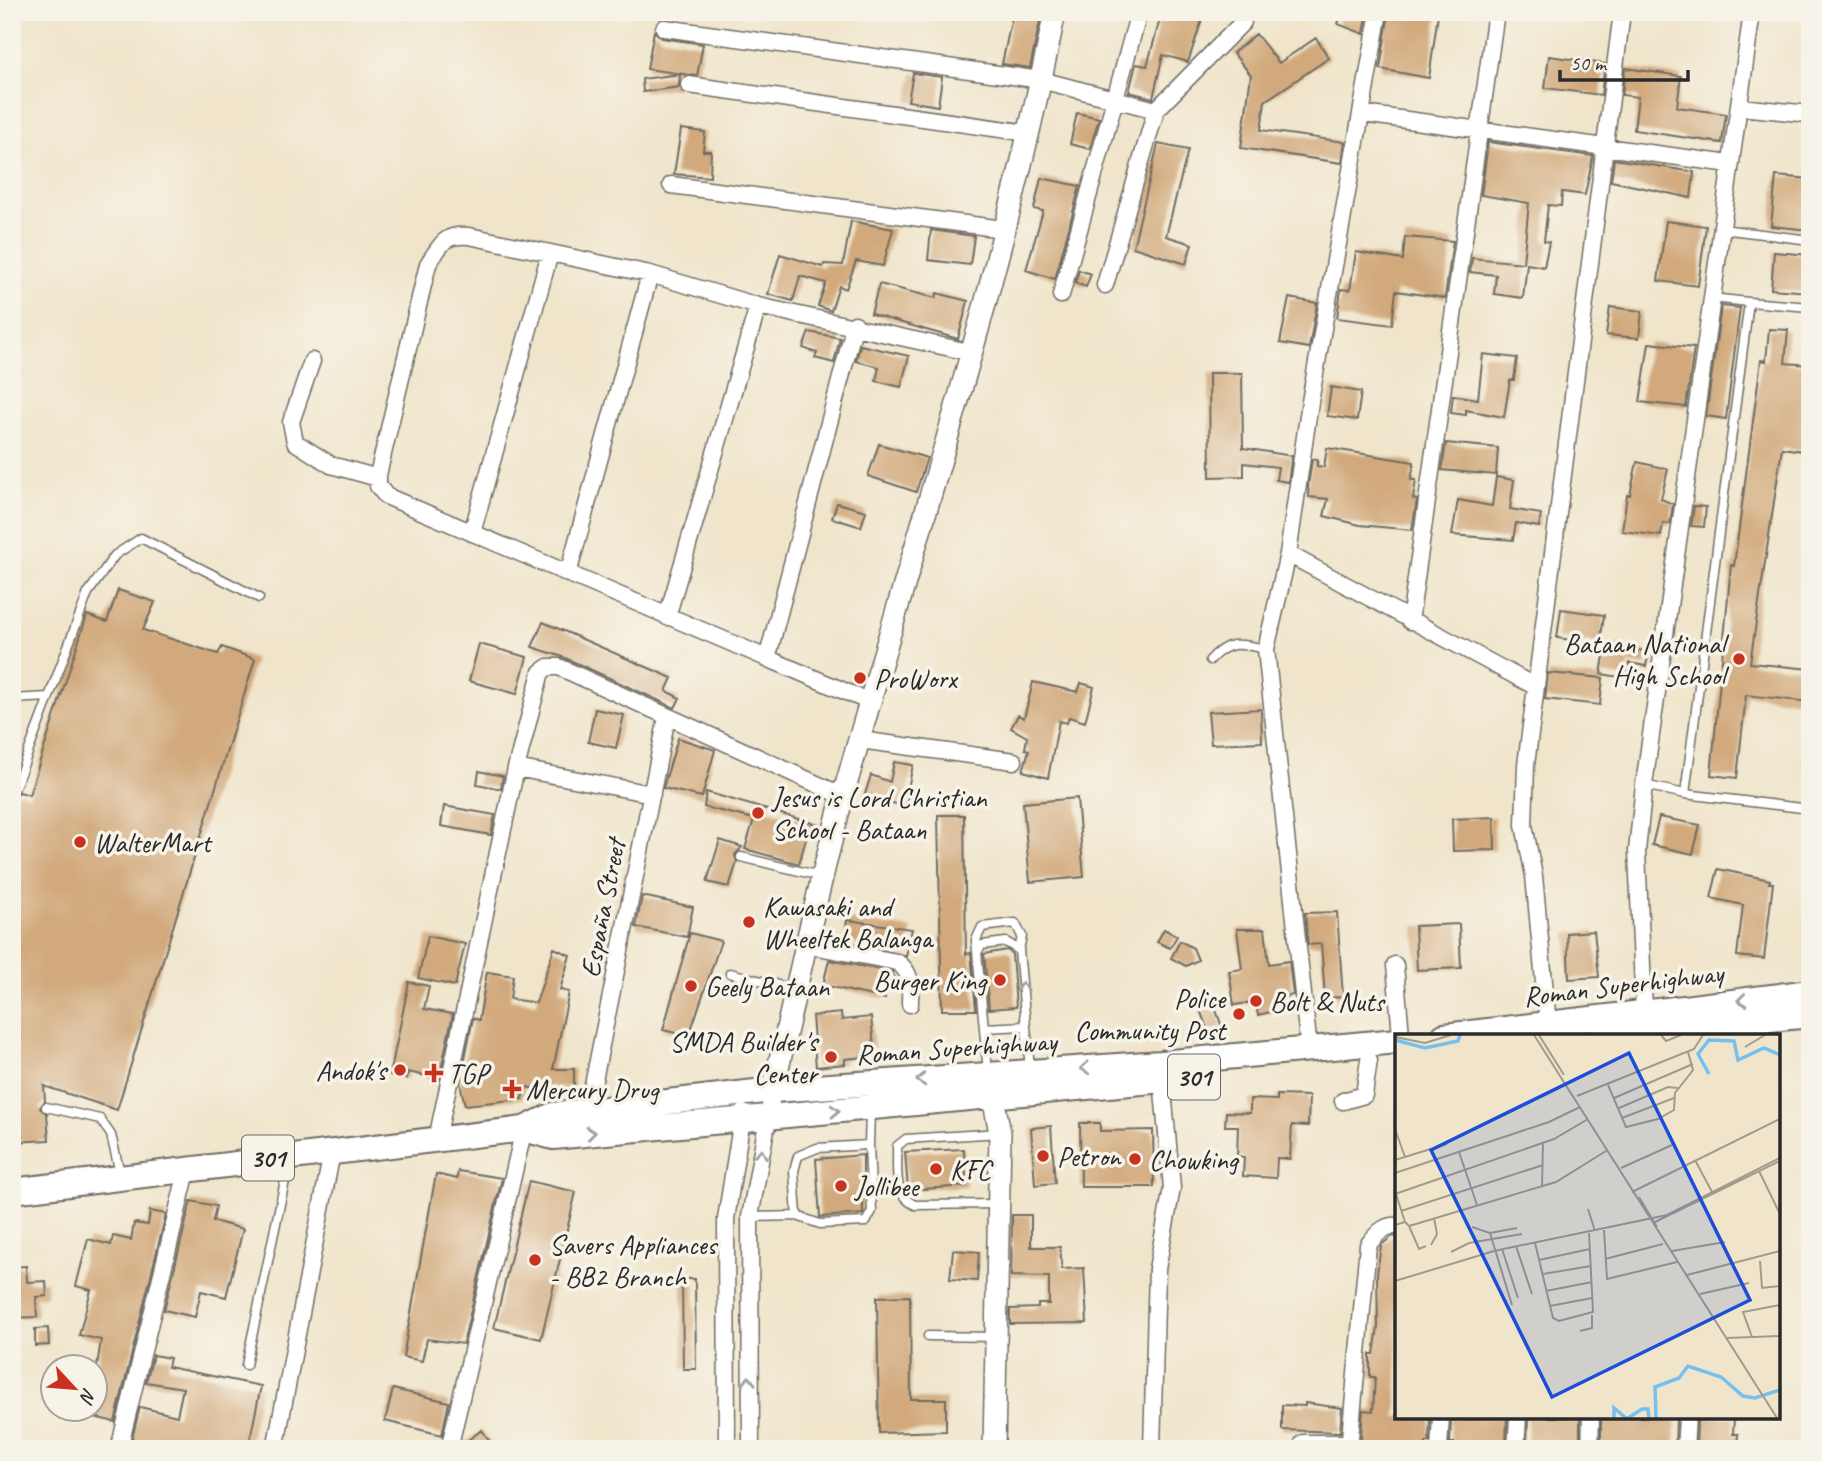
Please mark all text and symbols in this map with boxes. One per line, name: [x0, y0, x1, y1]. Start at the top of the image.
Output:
scale bar: [1560, 38, 1687, 82]
text: 50 m: [1570, 50, 1608, 76]
place label: Bataan National High School: [1564, 626, 1730, 693]
marker: Bataan National High School: [1731, 651, 1747, 667]
place label: ProWorx: [874, 661, 959, 696]
marker: ProWorx: [852, 670, 868, 686]
place label: Jesus is Lord Christian School - Bataan: [770, 780, 988, 847]
marker: Jesus is Lord Christian School - Bataan: [750, 805, 766, 821]
place label: WalterMart: [94, 825, 213, 860]
street label: España Street: [572, 832, 634, 980]
marker: WalterMart: [72, 834, 88, 850]
place label: Kawasaki and Wheeltek Balanga: [763, 889, 935, 956]
marker: Kawasaki and Wheeltek Balanga: [741, 914, 757, 930]
street label: Roman Superhighway: [1521, 955, 1727, 1014]
place label: Burger King: [873, 963, 988, 998]
place label: Geely Bataan: [705, 969, 830, 1004]
marker: Burger King: [992, 972, 1008, 988]
marker: Geely Bataan: [683, 978, 699, 994]
one-way arrow: [1015, 981, 1030, 992]
place label: Police Community Post: [1074, 981, 1228, 1048]
place label: Bolt & Nuts: [1270, 984, 1386, 1019]
marker: Bolt & Nuts: [1248, 993, 1264, 1009]
one-way arrow: [1736, 993, 1748, 1008]
marker: Police Community Post: [1231, 1006, 1247, 1022]
street label: Roman Superhighway: [855, 1023, 1060, 1072]
place label: SMDA Builder's Center: [669, 1024, 819, 1091]
inset map: [1395, 1034, 1780, 1419]
marker: SMDA Builder's Center: [823, 1049, 839, 1065]
place label: Andok's: [316, 1053, 388, 1088]
road number: 301: [1168, 1054, 1220, 1100]
place label: TGP: [448, 1056, 492, 1091]
one-way arrow: [1079, 1060, 1090, 1075]
marker: Andok's: [392, 1062, 408, 1078]
marker: TGP: [426, 1065, 442, 1081]
place label: Mercury Drug: [526, 1072, 661, 1107]
one-way arrow: [915, 1072, 926, 1087]
marker: Mercury Drug: [504, 1081, 520, 1097]
one-way arrow: [829, 1104, 840, 1119]
one-way arrow: [586, 1126, 597, 1141]
road number: 301: [242, 1135, 294, 1180]
place label: Petron: [1057, 1139, 1122, 1174]
place label: Chowking: [1149, 1142, 1240, 1177]
one-way arrow: [753, 1148, 768, 1160]
marker: Petron: [1035, 1148, 1051, 1164]
marker: Chowking: [1127, 1151, 1143, 1167]
place label: KFC: [950, 1152, 994, 1187]
marker: KFC: [928, 1161, 944, 1177]
place label: Jollibee: [853, 1169, 920, 1204]
marker: Jollibee: [833, 1178, 849, 1194]
place label: Savers Appliances - BB2 Branch: [549, 1227, 719, 1294]
marker: Savers Appliances - BB2 Branch: [527, 1252, 543, 1268]
north arrow: [38, 1352, 108, 1422]
one-way arrow: [742, 1375, 757, 1386]
text: N: [74, 1384, 102, 1408]

